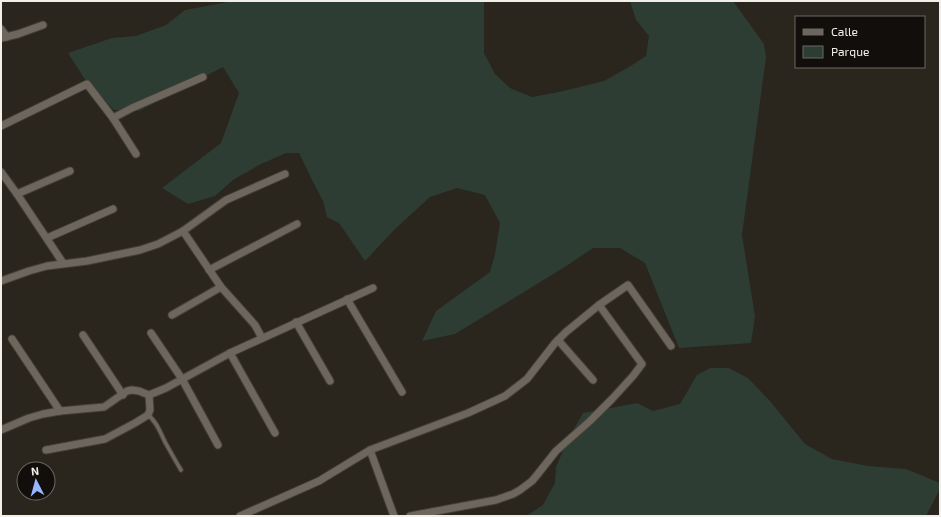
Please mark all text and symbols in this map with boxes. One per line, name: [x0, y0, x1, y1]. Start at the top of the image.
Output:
legend: [795, 16, 925, 68]
text: Calle: [831, 24, 858, 38]
text: Parque: [831, 44, 869, 58]
north arrow: [16, 461, 56, 501]
text: N: [30, 464, 40, 477]

